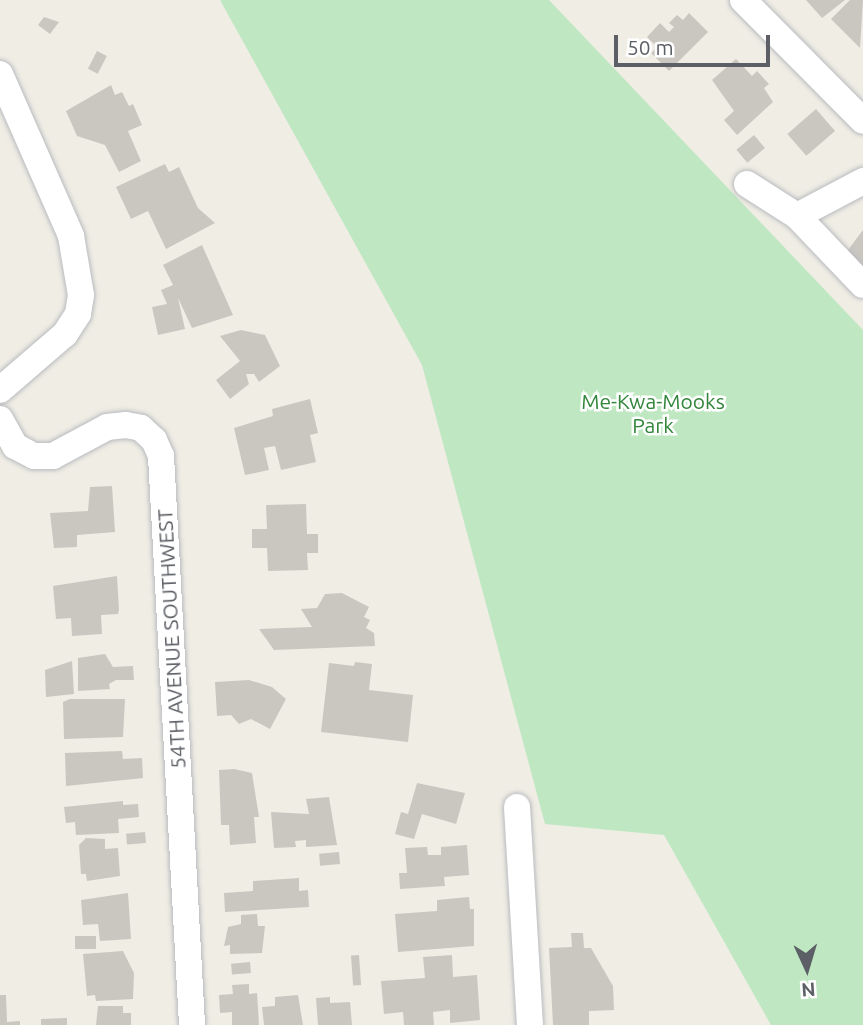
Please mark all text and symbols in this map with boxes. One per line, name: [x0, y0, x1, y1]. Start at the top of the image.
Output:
scale bar: [618, 21, 774, 65]
text: 50 m: [627, 35, 674, 59]
park label: Me-Kwa-Mooks Park: [581, 388, 725, 438]
street label: 54TH AVENUE SOUTHWEST: [152, 508, 190, 770]
north arrow: [772, 934, 842, 1004]
text: N: [801, 978, 816, 1001]

